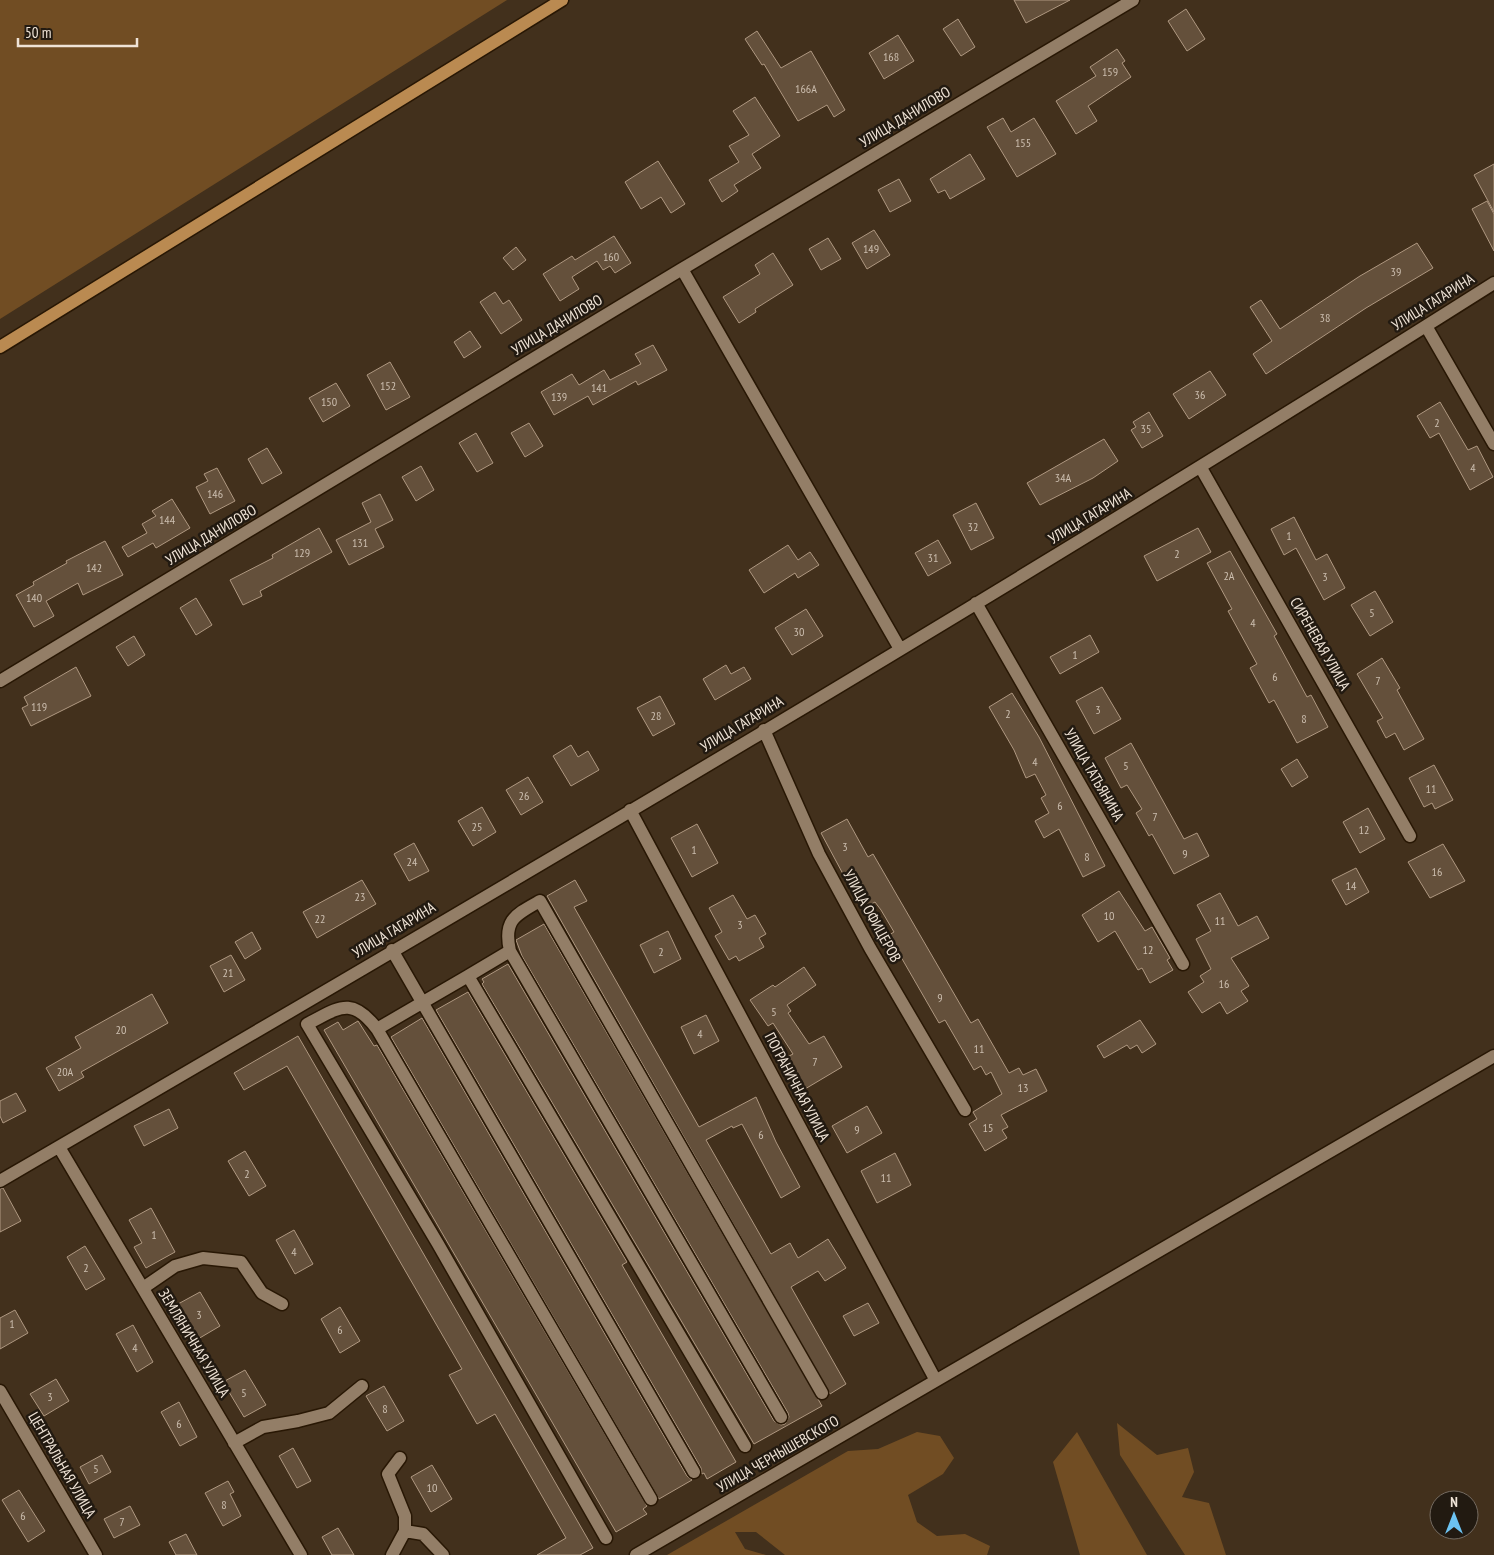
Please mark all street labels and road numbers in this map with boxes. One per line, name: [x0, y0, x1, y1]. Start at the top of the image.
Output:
street label: УЛИЦА ДАНИЛОВО: [856, 82, 954, 151]
street label: УЛИЦА ГАГАРИНА: [1388, 268, 1478, 334]
street label: УЛИЦА ДАНИЛОВО: [508, 290, 606, 359]
street label: УЛИЦА ГАГАРИНА: [1045, 483, 1136, 548]
street label: УЛИЦА ДАНИЛОВО: [162, 500, 260, 569]
street label: СИРЕНЕВАЯ УЛИЦА: [1286, 594, 1355, 694]
street label: УЛИЦА ГАГАРИНА: [697, 691, 788, 756]
street label: УЛИЦА ТАТЬЯНИНА: [1060, 725, 1129, 825]
street label: УЛИЦА ОФИЦЕРОВ: [839, 866, 906, 965]
street label: УЛИЦА ГАГАРИНА: [349, 897, 440, 962]
street label: ПОГРАНИЧНАЯ УЛИЦА: [761, 1029, 835, 1145]
street label: ЗЕМЛЯНИЧНАЯ УЛИЦА: [155, 1285, 235, 1401]
street label: ЦЕНТРАЛЬНАЯ УЛИЦА: [24, 1408, 101, 1522]
street label: УЛИЦА ЧЕРНЫШЕВСКОГО: [713, 1411, 842, 1496]

